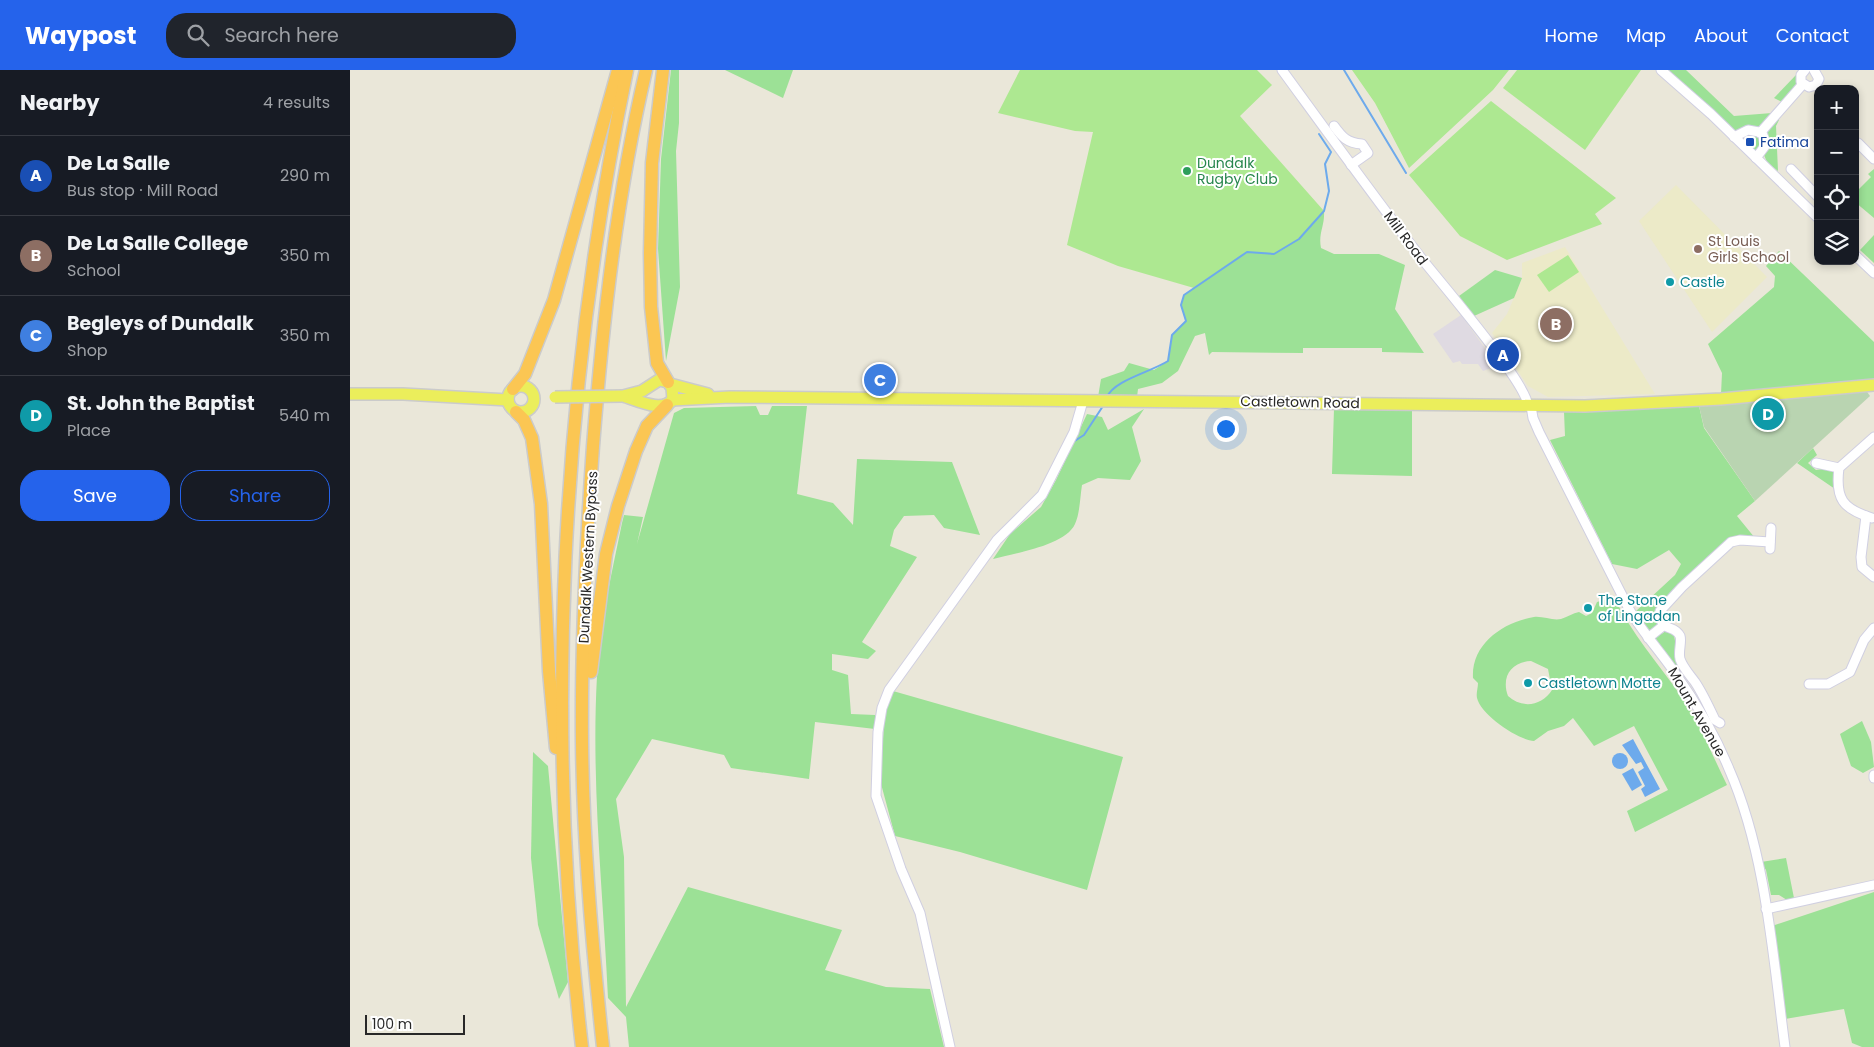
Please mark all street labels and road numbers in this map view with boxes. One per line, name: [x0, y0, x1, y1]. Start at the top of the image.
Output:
street label: Mill Road: [1379, 207, 1433, 269]
street label: Castletown Road: [1240, 391, 1360, 413]
street label: Dundalk Western Bypass: [573, 470, 603, 644]
street label: Mount Avenue: [1663, 664, 1731, 761]

